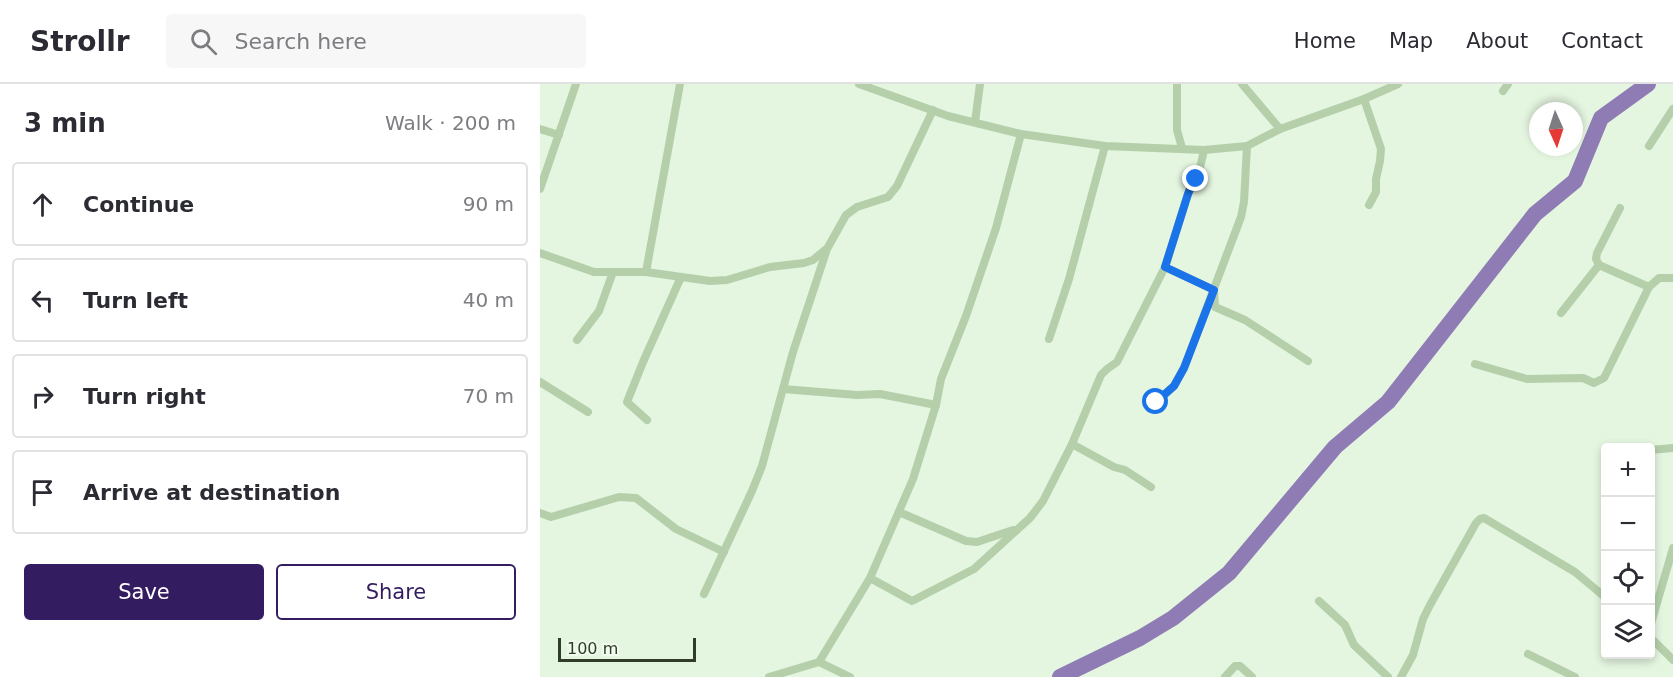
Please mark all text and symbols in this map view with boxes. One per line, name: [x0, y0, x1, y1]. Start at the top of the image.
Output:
search box: [166, 14, 586, 68]
text: Strollr: [30, 25, 130, 58]
icon: search: [187, 25, 220, 58]
text: Search here: [235, 29, 367, 54]
text: Home: [1294, 29, 1356, 53]
text: Map: [1389, 29, 1433, 53]
text: About: [1466, 29, 1528, 53]
text: Contact: [1561, 29, 1643, 53]
north arrow: [1529, 102, 1583, 156]
text: 3 min: [24, 108, 106, 138]
text: Walk · 200 m: [385, 111, 516, 135]
route end: [1182, 165, 1208, 191]
icon: ahead: [26, 188, 59, 221]
text: Continue: [83, 192, 194, 217]
text: 90 m: [463, 192, 514, 216]
icon: left: [26, 284, 59, 317]
text: Turn left: [83, 288, 188, 313]
text: 40 m: [463, 288, 514, 312]
icon: right: [26, 380, 59, 413]
text: Turn right: [83, 384, 206, 409]
text: 70 m: [463, 384, 514, 408]
route start: [1142, 388, 1168, 414]
map controls: [1601, 443, 1655, 659]
button: +: [1601, 443, 1655, 497]
icon: arrive: [26, 476, 59, 509]
text: Arrive at destination: [83, 480, 340, 505]
button: −: [1601, 497, 1655, 551]
button: locate: [1601, 551, 1655, 605]
button: Save: [24, 564, 264, 620]
button: Share: [276, 564, 516, 620]
button: layers: [1601, 605, 1655, 659]
scale bar: [558, 635, 696, 662]
text: 100 m: [567, 639, 618, 658]

